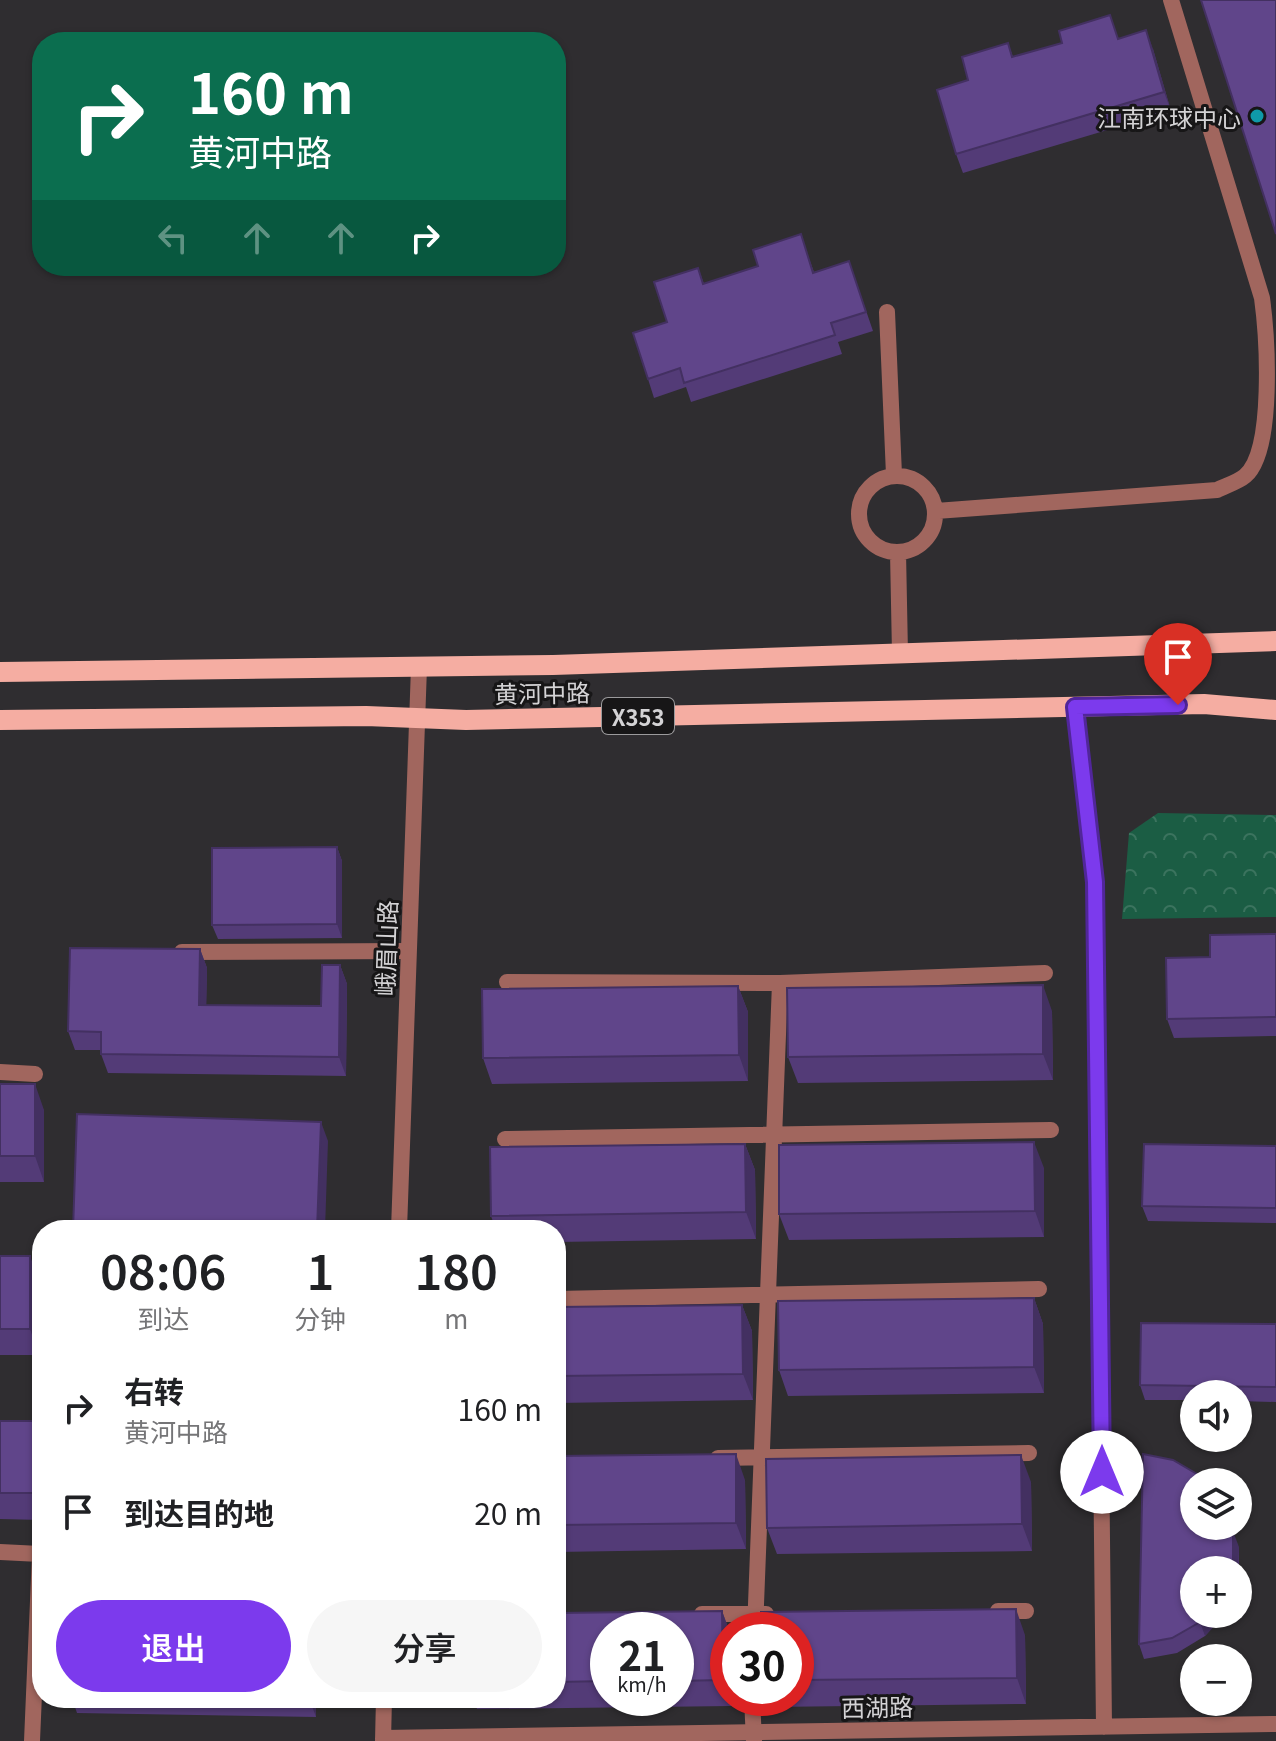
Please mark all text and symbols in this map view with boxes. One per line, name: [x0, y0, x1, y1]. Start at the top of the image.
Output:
text: 160 m: [188, 49, 354, 130]
icon: right: [56, 64, 160, 168]
place label: 江南环球中心: [1097, 99, 1241, 134]
marker: 江南环球中心: [1248, 107, 1266, 125]
text: 黄河中路: [188, 124, 332, 176]
icon: left: [151, 216, 195, 260]
icon: ahead: [235, 216, 279, 260]
icon: ahead: [319, 216, 363, 260]
icon: right: [403, 216, 447, 260]
pin: [1144, 623, 1212, 705]
icon: arrive: [1156, 635, 1200, 679]
street label: 黄河中路: [494, 674, 590, 710]
road number: X353: [602, 698, 674, 734]
street label: 峨眉山路: [366, 899, 404, 997]
text: 08:06: [100, 1234, 226, 1304]
text: 1: [306, 1234, 334, 1304]
text: 180: [414, 1234, 498, 1304]
text: 到达: [137, 1299, 189, 1336]
text: 分钟: [294, 1299, 346, 1336]
text: m: [444, 1299, 468, 1336]
text: 右转: [124, 1368, 184, 1412]
map controls: [1180, 1380, 1252, 1716]
button: sound: [1180, 1380, 1252, 1452]
icon: right: [56, 1386, 100, 1430]
text: 160 m: [458, 1386, 542, 1430]
text: 黄河中路: [124, 1412, 228, 1449]
position arrow: [1060, 1430, 1144, 1514]
button: layers: [1180, 1468, 1252, 1540]
icon: arrive: [56, 1490, 100, 1534]
text: 到达目的地: [124, 1490, 274, 1534]
text: 20 m: [474, 1490, 542, 1534]
button: +: [1180, 1556, 1252, 1628]
button: 退出: [56, 1600, 291, 1692]
button: 分享: [307, 1600, 542, 1692]
speed limit sign: 30: [710, 1612, 814, 1716]
text: 21: [618, 1625, 666, 1683]
button: −: [1180, 1644, 1252, 1716]
text: km/h: [617, 1669, 667, 1698]
street label: 西湖路: [841, 1688, 913, 1724]

